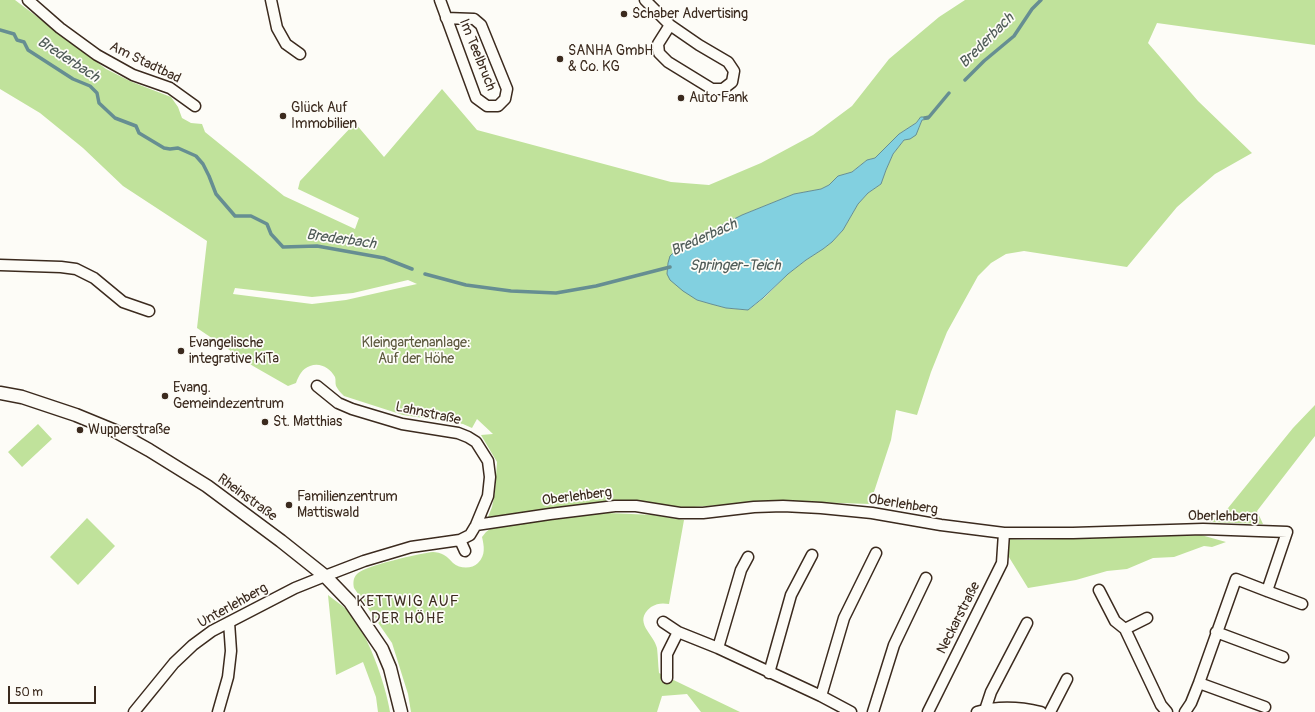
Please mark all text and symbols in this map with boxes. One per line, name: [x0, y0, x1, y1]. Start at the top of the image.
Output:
place label: Schaber Advertising: [632, 6, 748, 22]
marker: Schaber Advertising: [619, 9, 629, 19]
water label: Brederbach: [956, 10, 1018, 72]
street label: Im Teelbruch: [455, 17, 499, 93]
water label: Brederbach: [34, 33, 102, 87]
street label: Am Stadtbad: [107, 38, 183, 88]
place label: SANHA GmbH & Co. KG: [568, 43, 653, 76]
marker: SANHA GmbH & Co. KG: [555, 54, 565, 64]
place label: Auto Fank: [689, 90, 748, 106]
marker: Auto Fank: [676, 93, 686, 103]
place label: Glück Auf Immobilien: [291, 100, 357, 132]
marker: Glück Auf Immobilien: [278, 111, 288, 121]
water label: Brederbach: [668, 216, 740, 260]
water label: Brederbach: [305, 226, 377, 254]
water label: Springer-Teich: [689, 257, 781, 275]
place label: Evangelische integrative KiTa: [189, 335, 279, 368]
park label: Kleingartenanlage: Auf der Höhe: [361, 335, 471, 368]
marker: Evangelische integrative KiTa: [176, 346, 186, 356]
place label: Evang. Gemeindezentrum: [173, 380, 284, 412]
marker: Evang. Gemeindezentrum: [160, 391, 170, 401]
street label: Lahnstraße: [394, 399, 462, 429]
place label: St. Matthias: [273, 414, 342, 430]
marker: St. Matthias: [260, 417, 270, 427]
place label: Wupperstraße: [88, 422, 170, 438]
marker: Wupperstraße: [75, 425, 85, 435]
street label: Rheinstraße: [214, 471, 280, 525]
street label: Oberlehberg: [541, 484, 613, 510]
place label: Familienzentrum Mattiswald: [297, 489, 398, 522]
street label: Oberlehberg: [867, 491, 939, 519]
marker: Familienzentrum Mattiswald: [284, 500, 294, 510]
street label: Oberlehberg: [1188, 508, 1258, 526]
street label: Neckarstraße: [934, 579, 984, 657]
street label: Unterlehberg: [195, 580, 271, 632]
district label: KETTWIG AUF DER HÖHE: [356, 593, 460, 628]
scale bar: [10, 678, 98, 704]
text: 50 m: [15, 685, 43, 700]

